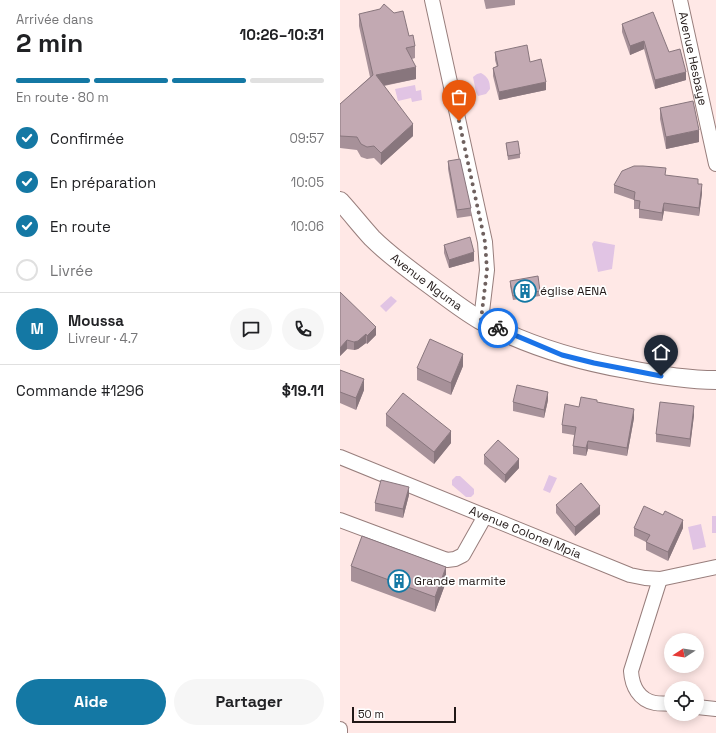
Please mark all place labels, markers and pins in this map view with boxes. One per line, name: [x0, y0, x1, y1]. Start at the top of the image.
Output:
pin: [442, 80, 476, 121]
building icon: église AENA: [512, 278, 538, 304]
place label: église AENA: [540, 283, 607, 299]
pin: [644, 335, 678, 376]
building icon: Grande marmite: [386, 568, 412, 594]
place label: Grande marmite: [414, 573, 506, 589]

